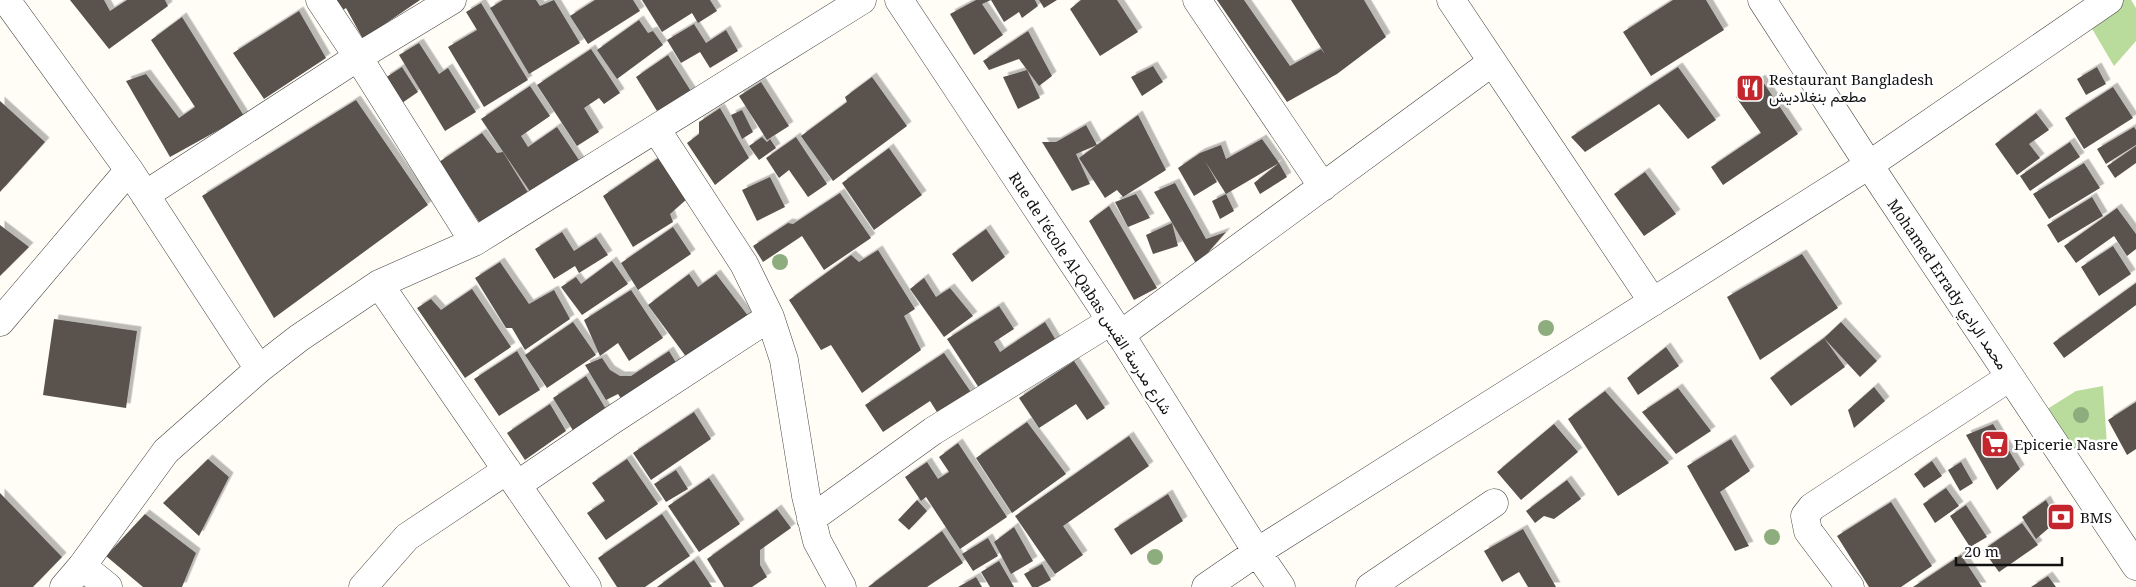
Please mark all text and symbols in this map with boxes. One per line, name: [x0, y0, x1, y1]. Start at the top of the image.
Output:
place label: Restaurant Bangladesh مطعم بنغلاديش: [1769, 69, 1934, 107]
restaurant icon: Restaurant Bangladesh مطعم بنغلاديش: [1735, 73, 1765, 103]
street label: Rue de l'école Al-Qabas شارع مدرسة القبس: [1003, 168, 1177, 419]
street label: Mohamed Errady محمد الرادي: [1880, 195, 2013, 375]
supermarket icon: Epicerie Nasre: [1980, 429, 2010, 459]
place label: Epicerie Nasre: [2014, 434, 2118, 454]
bank icon: BMS: [2046, 502, 2076, 532]
place label: BMS: [2080, 507, 2112, 527]
scale bar: [1956, 534, 2062, 566]
text: 20 m: [1964, 541, 1999, 561]

